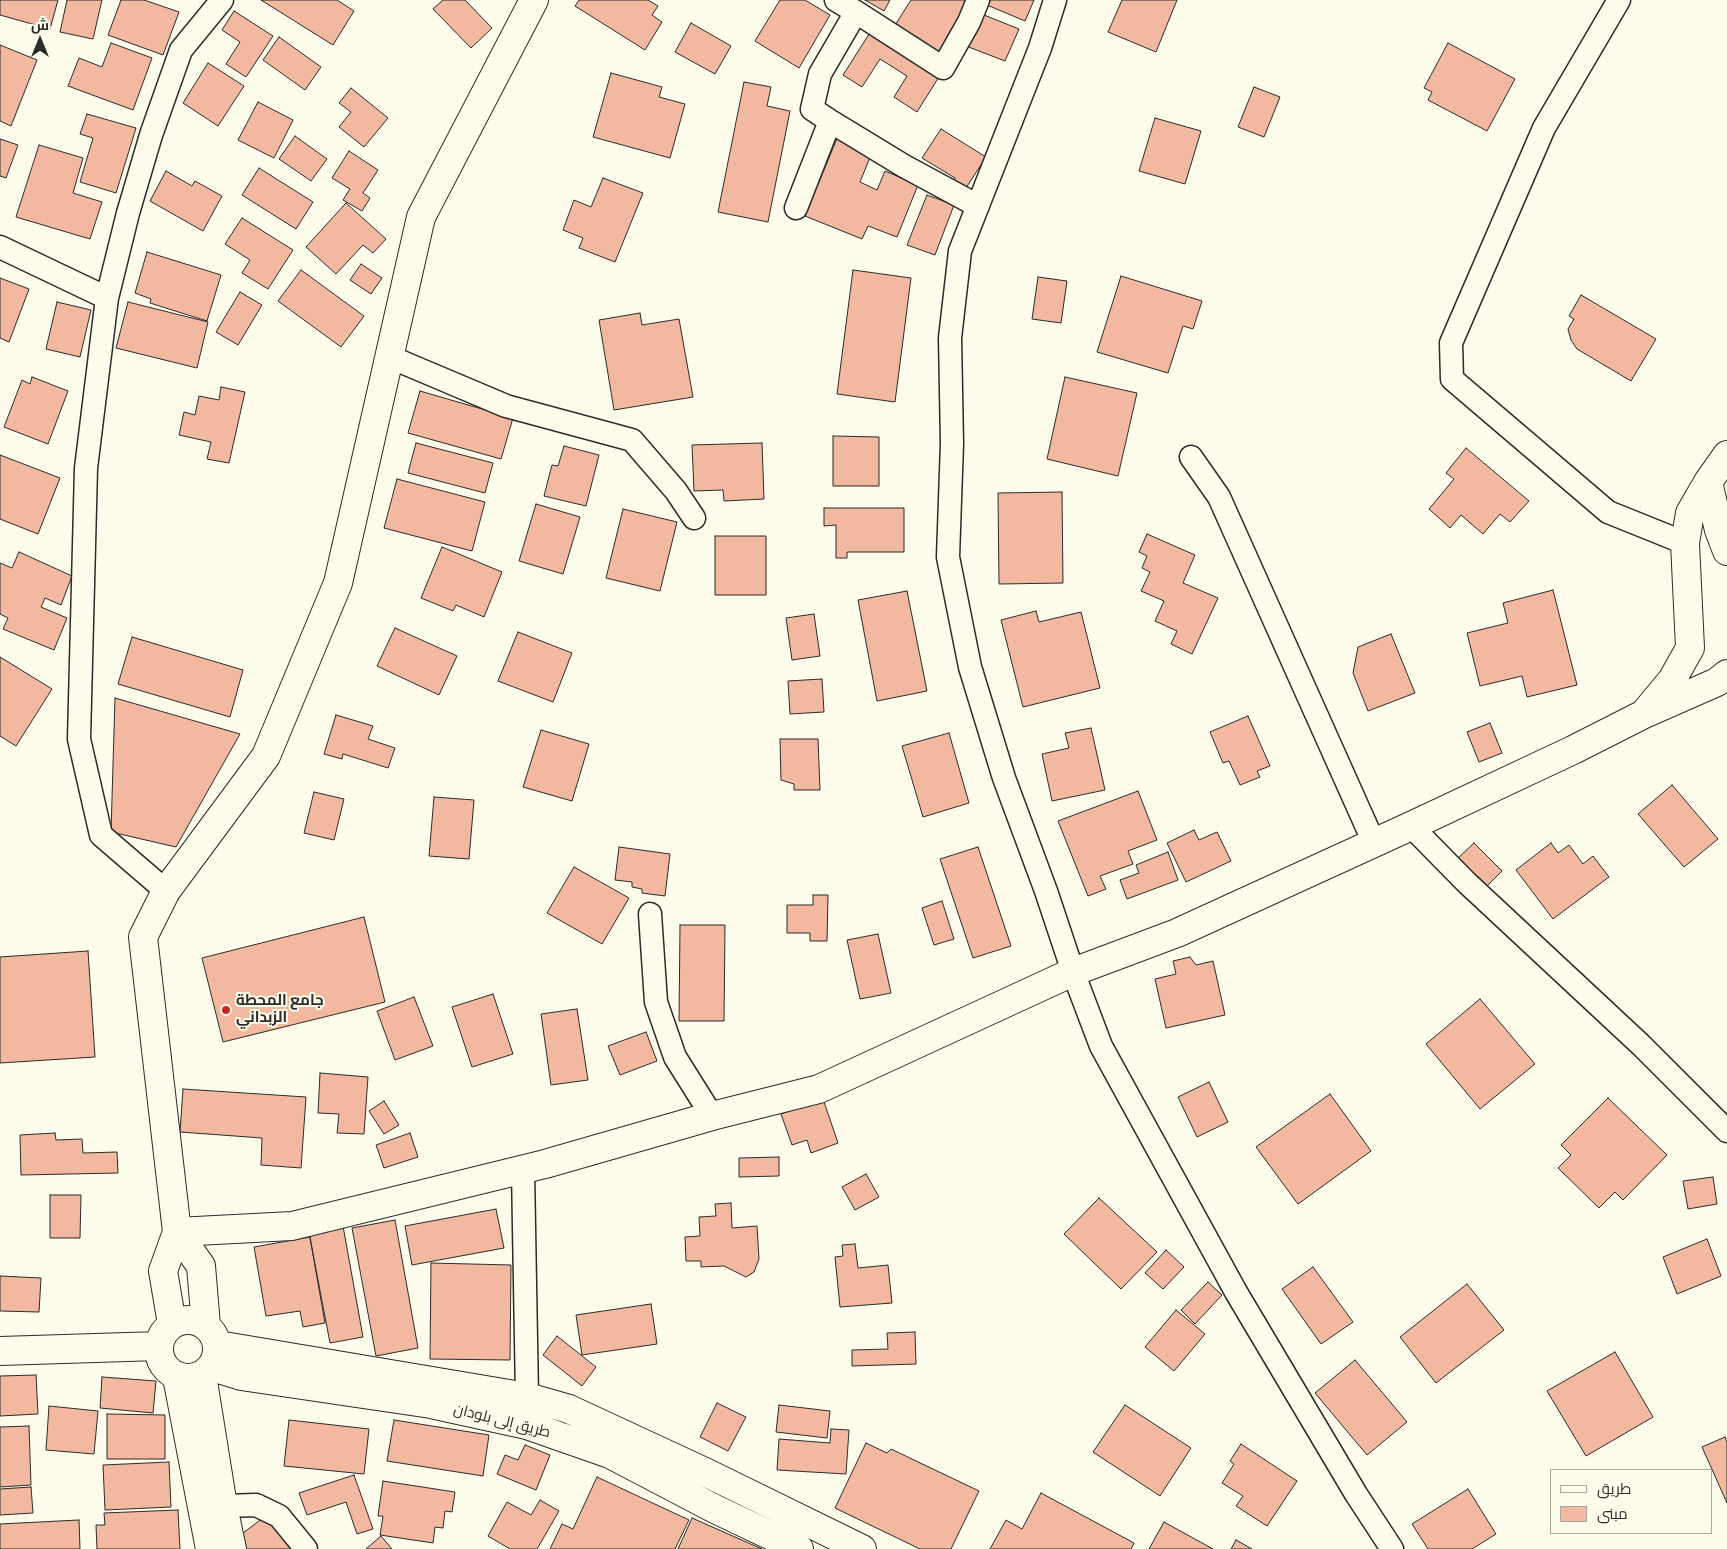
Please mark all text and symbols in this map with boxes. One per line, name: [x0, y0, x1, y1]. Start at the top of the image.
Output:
north arrow: [15, 15, 65, 65]
text: ش: [31, 16, 49, 34]
place label: جامع المحطة الزبداني: [236, 992, 324, 1027]
marker: جامع المحطة الزبداني: [220, 1004, 232, 1016]
street label: طريق إلى بلودان: [452, 1400, 552, 1442]
legend: [1550, 1469, 1712, 1534]
text: طريق: [1597, 1479, 1631, 1498]
text: مبنى: [1597, 1504, 1628, 1523]

